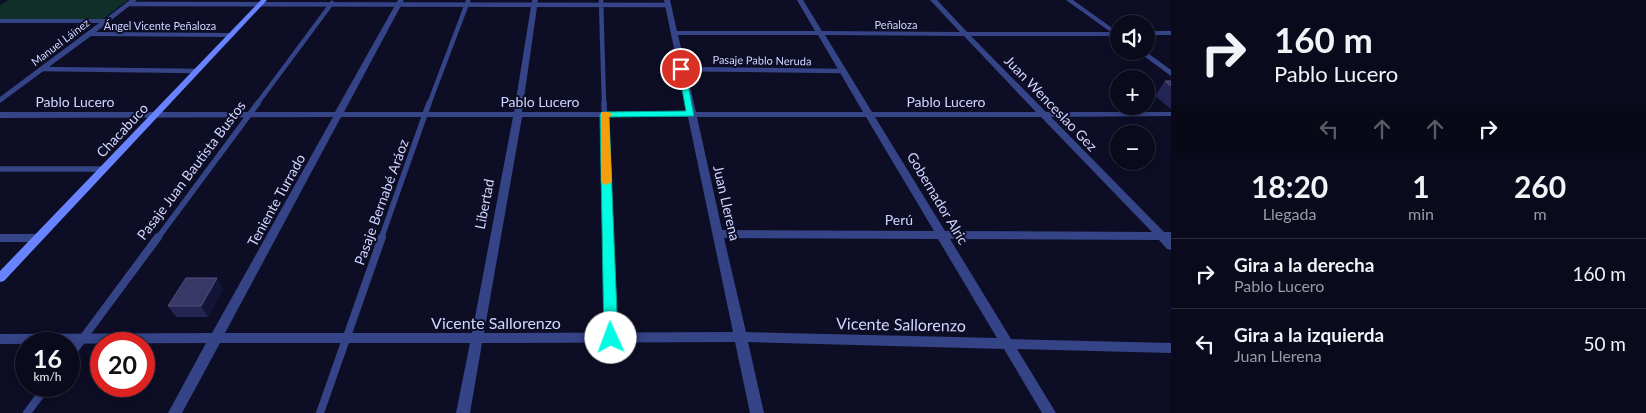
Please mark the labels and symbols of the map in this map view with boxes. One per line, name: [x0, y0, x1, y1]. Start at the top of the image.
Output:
street label: Manuel Láinez: [28, 16, 92, 68]
street label: Peñaloza: [875, 18, 917, 31]
street label: Ángel Vicente Peñaloza: [104, 19, 216, 32]
pin: [660, 48, 702, 90]
street label: Juan Wenceslao Gez: [1001, 52, 1101, 154]
street label: Pasaje Pablo Neruda: [712, 53, 812, 67]
street label: Pablo Lucero: [35, 93, 115, 110]
street label: Pablo Lucero: [500, 93, 580, 110]
street label: Pablo Lucero: [906, 93, 986, 110]
street label: Pasaje Juan Bautista Bustos: [133, 97, 249, 243]
street label: Chacabuco: [93, 99, 151, 161]
street label: Pasaje Bernabé Aráoz: [350, 137, 412, 267]
street label: Gobernador Alric: [904, 149, 972, 248]
street label: Teniente Turrado: [244, 151, 308, 249]
street label: Juan Llerena: [710, 164, 744, 242]
street label: Libertad: [471, 177, 497, 231]
street label: Perú: [885, 211, 913, 228]
position arrow: [584, 311, 636, 363]
street label: Vicente Sallorenzo: [431, 313, 561, 332]
street label: Vicente Sallorenzo: [836, 313, 966, 335]
speed limit sign: 20: [90, 332, 155, 397]

